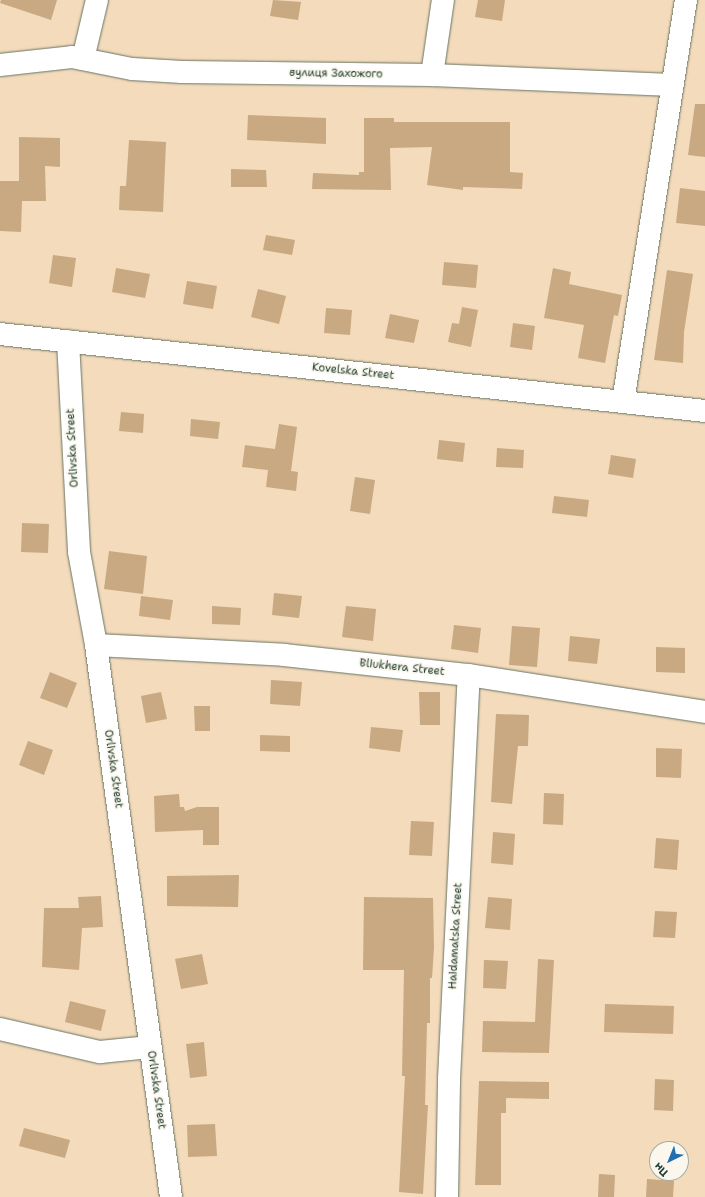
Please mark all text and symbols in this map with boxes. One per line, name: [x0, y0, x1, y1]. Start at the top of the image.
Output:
street label: вулиця Захожого: [289, 67, 383, 81]
street label: Kovelska Street: [311, 361, 395, 383]
street label: Orlivska Street: [64, 408, 82, 488]
street label: Bliukhera Street: [359, 657, 445, 679]
street label: Orlivska Street: [101, 729, 125, 809]
street label: Haidamatska Street: [447, 882, 465, 990]
street label: Orlivska Street: [144, 1050, 168, 1130]
north arrow: [649, 1141, 689, 1181]
text: Пн: [651, 1159, 672, 1180]

